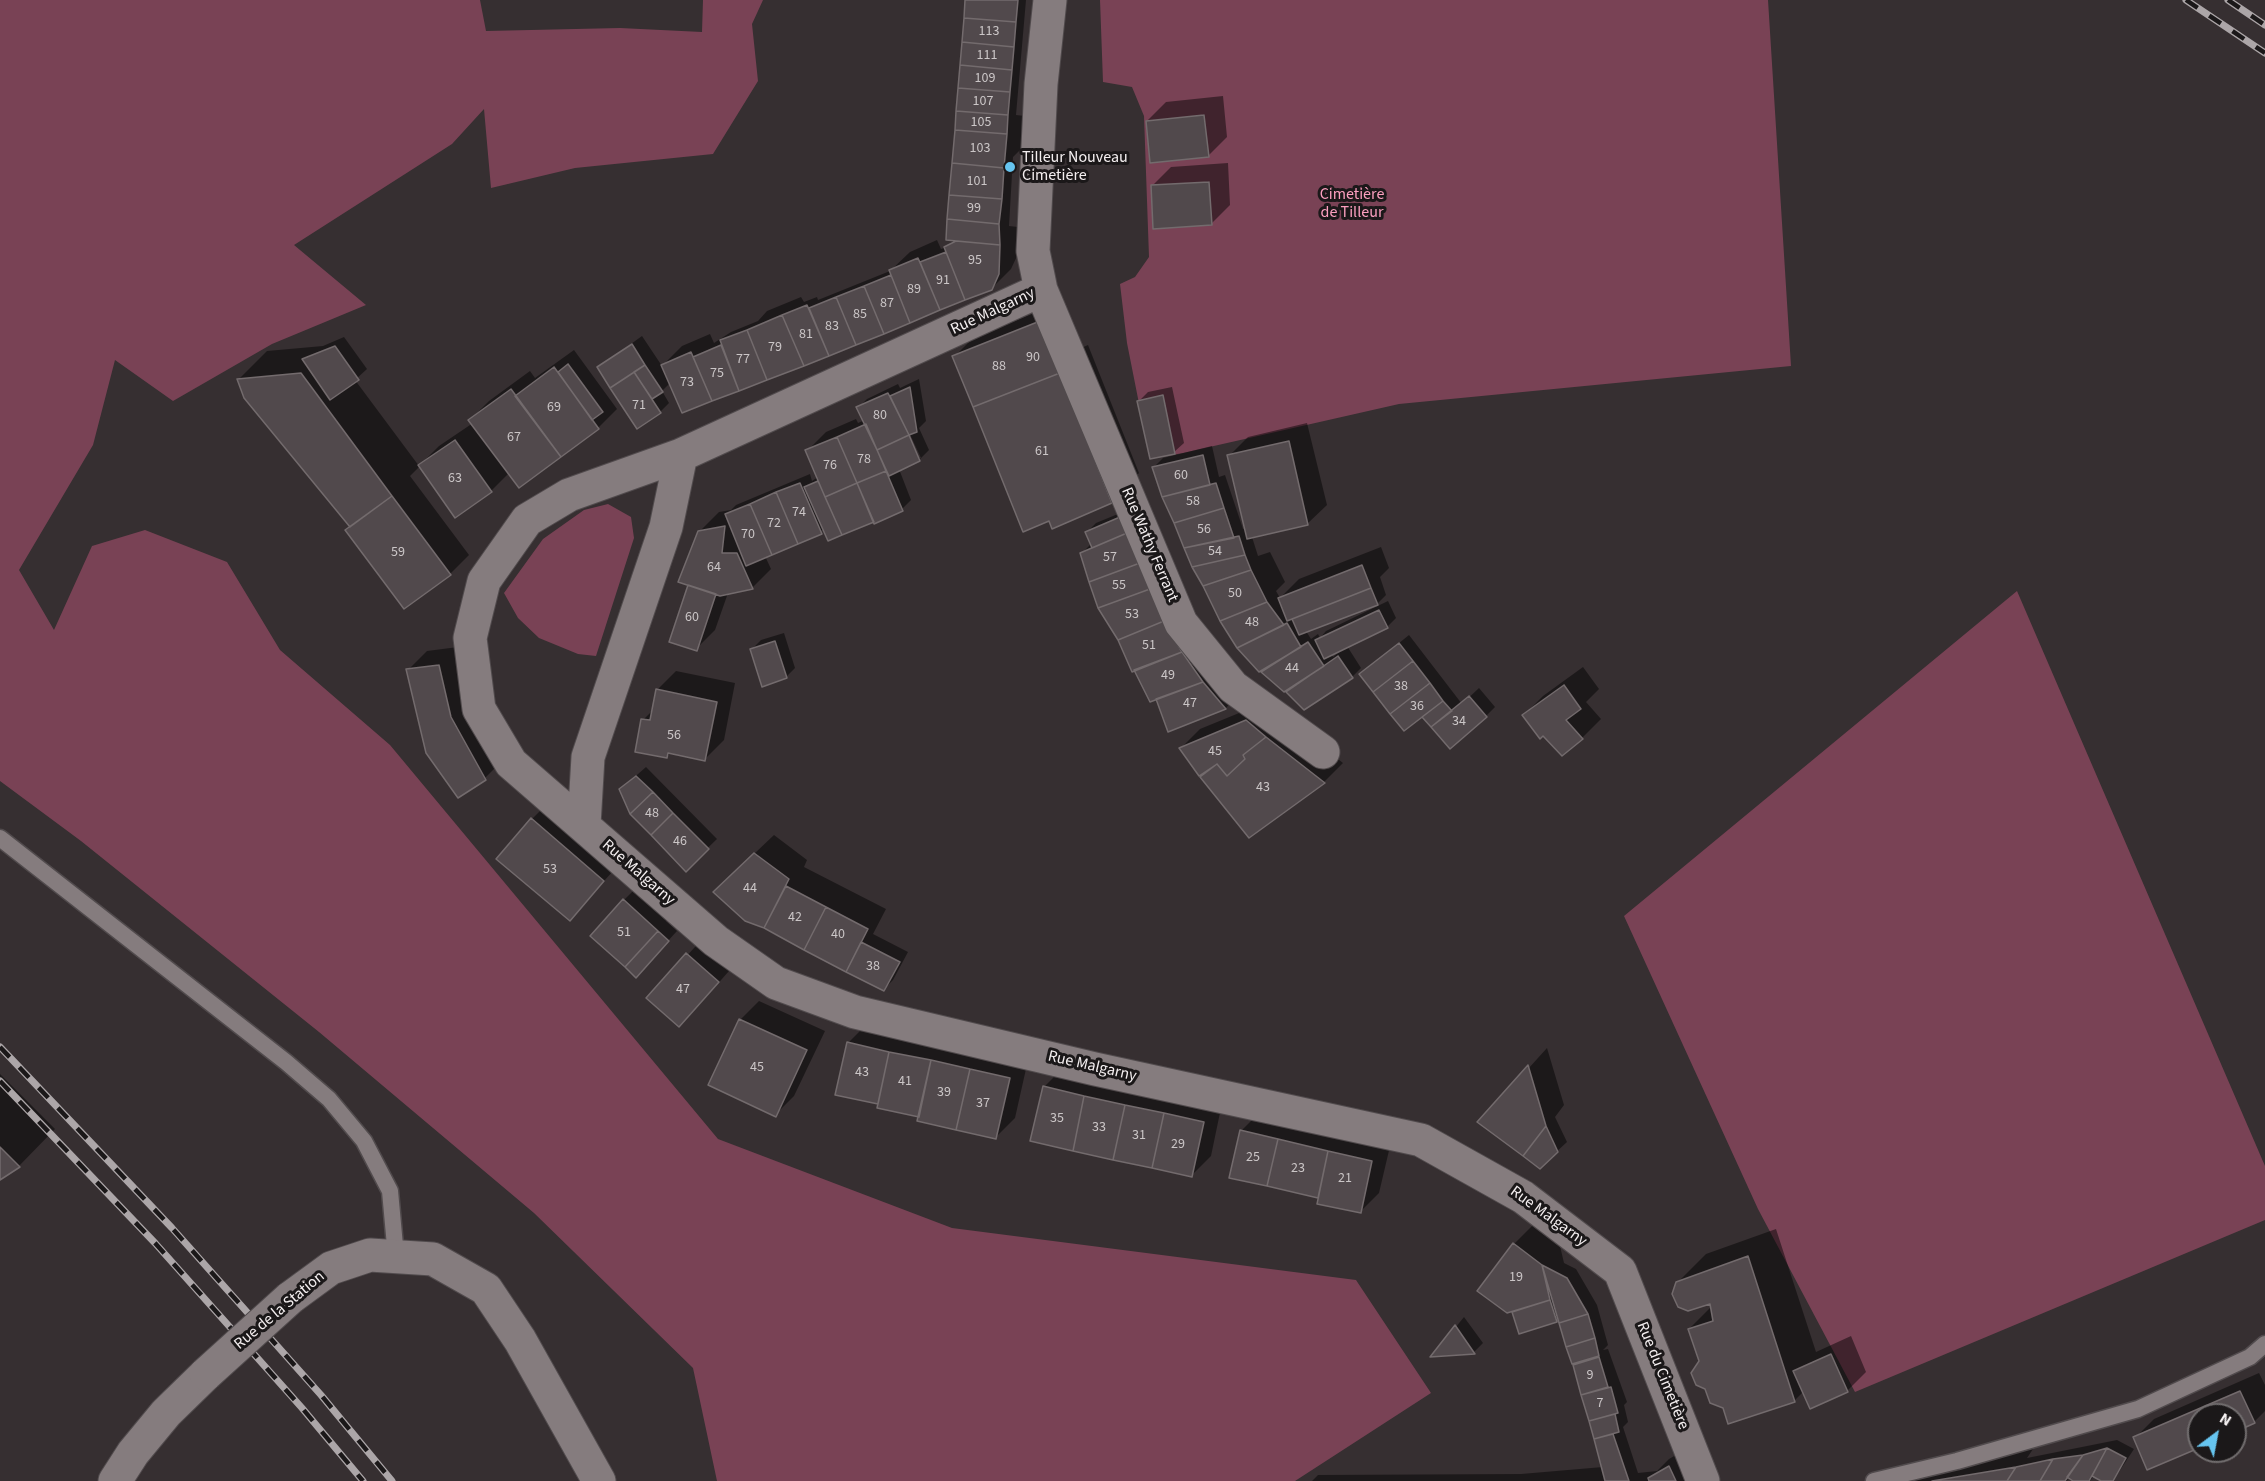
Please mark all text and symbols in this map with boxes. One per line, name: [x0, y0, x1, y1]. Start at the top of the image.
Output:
house number: 113: [979, 24, 999, 40]
house number: 111: [977, 48, 997, 64]
house number: 109: [975, 71, 995, 87]
house number: 107: [973, 94, 993, 110]
house number: 105: [971, 115, 991, 131]
house number: 103: [970, 141, 990, 157]
place label: Tilleur Nouveau Cimetière: [1022, 148, 1128, 186]
marker: Tilleur Nouveau Cimetière: [1003, 160, 1017, 174]
house number: 101: [967, 174, 987, 190]
park label: Cimetière de Tilleur: [1320, 185, 1384, 223]
house number: 99: [967, 201, 981, 217]
house number: 95: [968, 253, 982, 269]
house number: 91: [936, 273, 950, 289]
house number: 89: [907, 282, 921, 298]
street label: Rue Malgarny: [948, 284, 1038, 340]
house number: 87: [880, 296, 894, 312]
house number: 85: [853, 307, 867, 323]
house number: 83: [825, 319, 839, 335]
house number: 81: [799, 327, 813, 343]
house number: 79: [768, 340, 782, 356]
house number: 90: [1026, 350, 1040, 366]
house number: 77: [736, 352, 750, 368]
house number: 88: [992, 359, 1006, 375]
house number: 75: [710, 366, 724, 382]
house number: 73: [680, 375, 694, 391]
house number: 71: [632, 398, 646, 414]
house number: 69: [547, 400, 561, 416]
house number: 80: [873, 408, 887, 424]
house number: 67: [507, 430, 521, 446]
house number: 61: [1035, 444, 1049, 460]
house number: 78: [857, 452, 871, 468]
house number: 76: [823, 458, 837, 474]
house number: 60: [1174, 468, 1188, 484]
house number: 63: [448, 471, 462, 487]
street label: Rue Wathy Ferrant: [1116, 485, 1182, 605]
house number: 58: [1186, 494, 1200, 510]
house number: 74: [792, 505, 806, 521]
house number: 72: [767, 516, 781, 532]
house number: 56: [1197, 522, 1211, 538]
house number: 70: [741, 527, 755, 543]
house number: 54: [1208, 544, 1222, 560]
house number: 59: [391, 545, 405, 561]
house number: 57: [1103, 550, 1117, 566]
house number: 64: [707, 560, 721, 576]
house number: 55: [1112, 578, 1126, 594]
house number: 50: [1228, 586, 1242, 602]
house number: 53: [1125, 607, 1139, 623]
house number: 60: [685, 610, 699, 626]
house number: 48: [1245, 615, 1259, 631]
house number: 51: [1142, 638, 1156, 654]
house number: 44: [1285, 661, 1299, 677]
house number: 49: [1161, 668, 1175, 684]
house number: 38: [1394, 679, 1408, 695]
house number: 47: [1183, 696, 1197, 712]
house number: 36: [1410, 699, 1424, 715]
house number: 34: [1452, 714, 1466, 730]
house number: 56: [667, 728, 681, 744]
house number: 45: [1208, 744, 1222, 760]
house number: 43: [1256, 780, 1270, 796]
house number: 48: [645, 806, 659, 822]
house number: 46: [673, 834, 687, 850]
street label: Rue Malgarny: [598, 836, 678, 910]
house number: 53: [543, 862, 557, 878]
house number: 44: [743, 881, 757, 897]
house number: 42: [788, 910, 802, 926]
house number: 51: [617, 925, 631, 941]
house number: 40: [831, 927, 845, 943]
house number: 38: [866, 959, 880, 975]
house number: 47: [676, 982, 690, 998]
street label: Rue Malgarny: [1046, 1047, 1138, 1087]
house number: 45: [750, 1060, 764, 1076]
house number: 43: [855, 1065, 869, 1081]
house number: 41: [898, 1074, 912, 1090]
house number: 39: [937, 1085, 951, 1101]
house number: 37: [976, 1096, 990, 1112]
house number: 35: [1050, 1111, 1064, 1127]
house number: 33: [1092, 1120, 1106, 1136]
house number: 31: [1132, 1128, 1146, 1144]
house number: 29: [1171, 1137, 1185, 1153]
house number: 25: [1246, 1150, 1260, 1166]
house number: 23: [1291, 1161, 1305, 1177]
house number: 21: [1338, 1171, 1352, 1187]
street label: Rue Malgarny: [1506, 1183, 1590, 1251]
street label: Rue de la Station: [231, 1268, 329, 1354]
house number: 19: [1509, 1270, 1523, 1286]
street label: Rue du Cimetière: [1632, 1319, 1692, 1433]
house number: 9: [1587, 1368, 1593, 1384]
house number: 7: [1597, 1396, 1603, 1412]
north arrow: [2187, 1403, 2247, 1463]
text: N: [2215, 1407, 2236, 1432]

